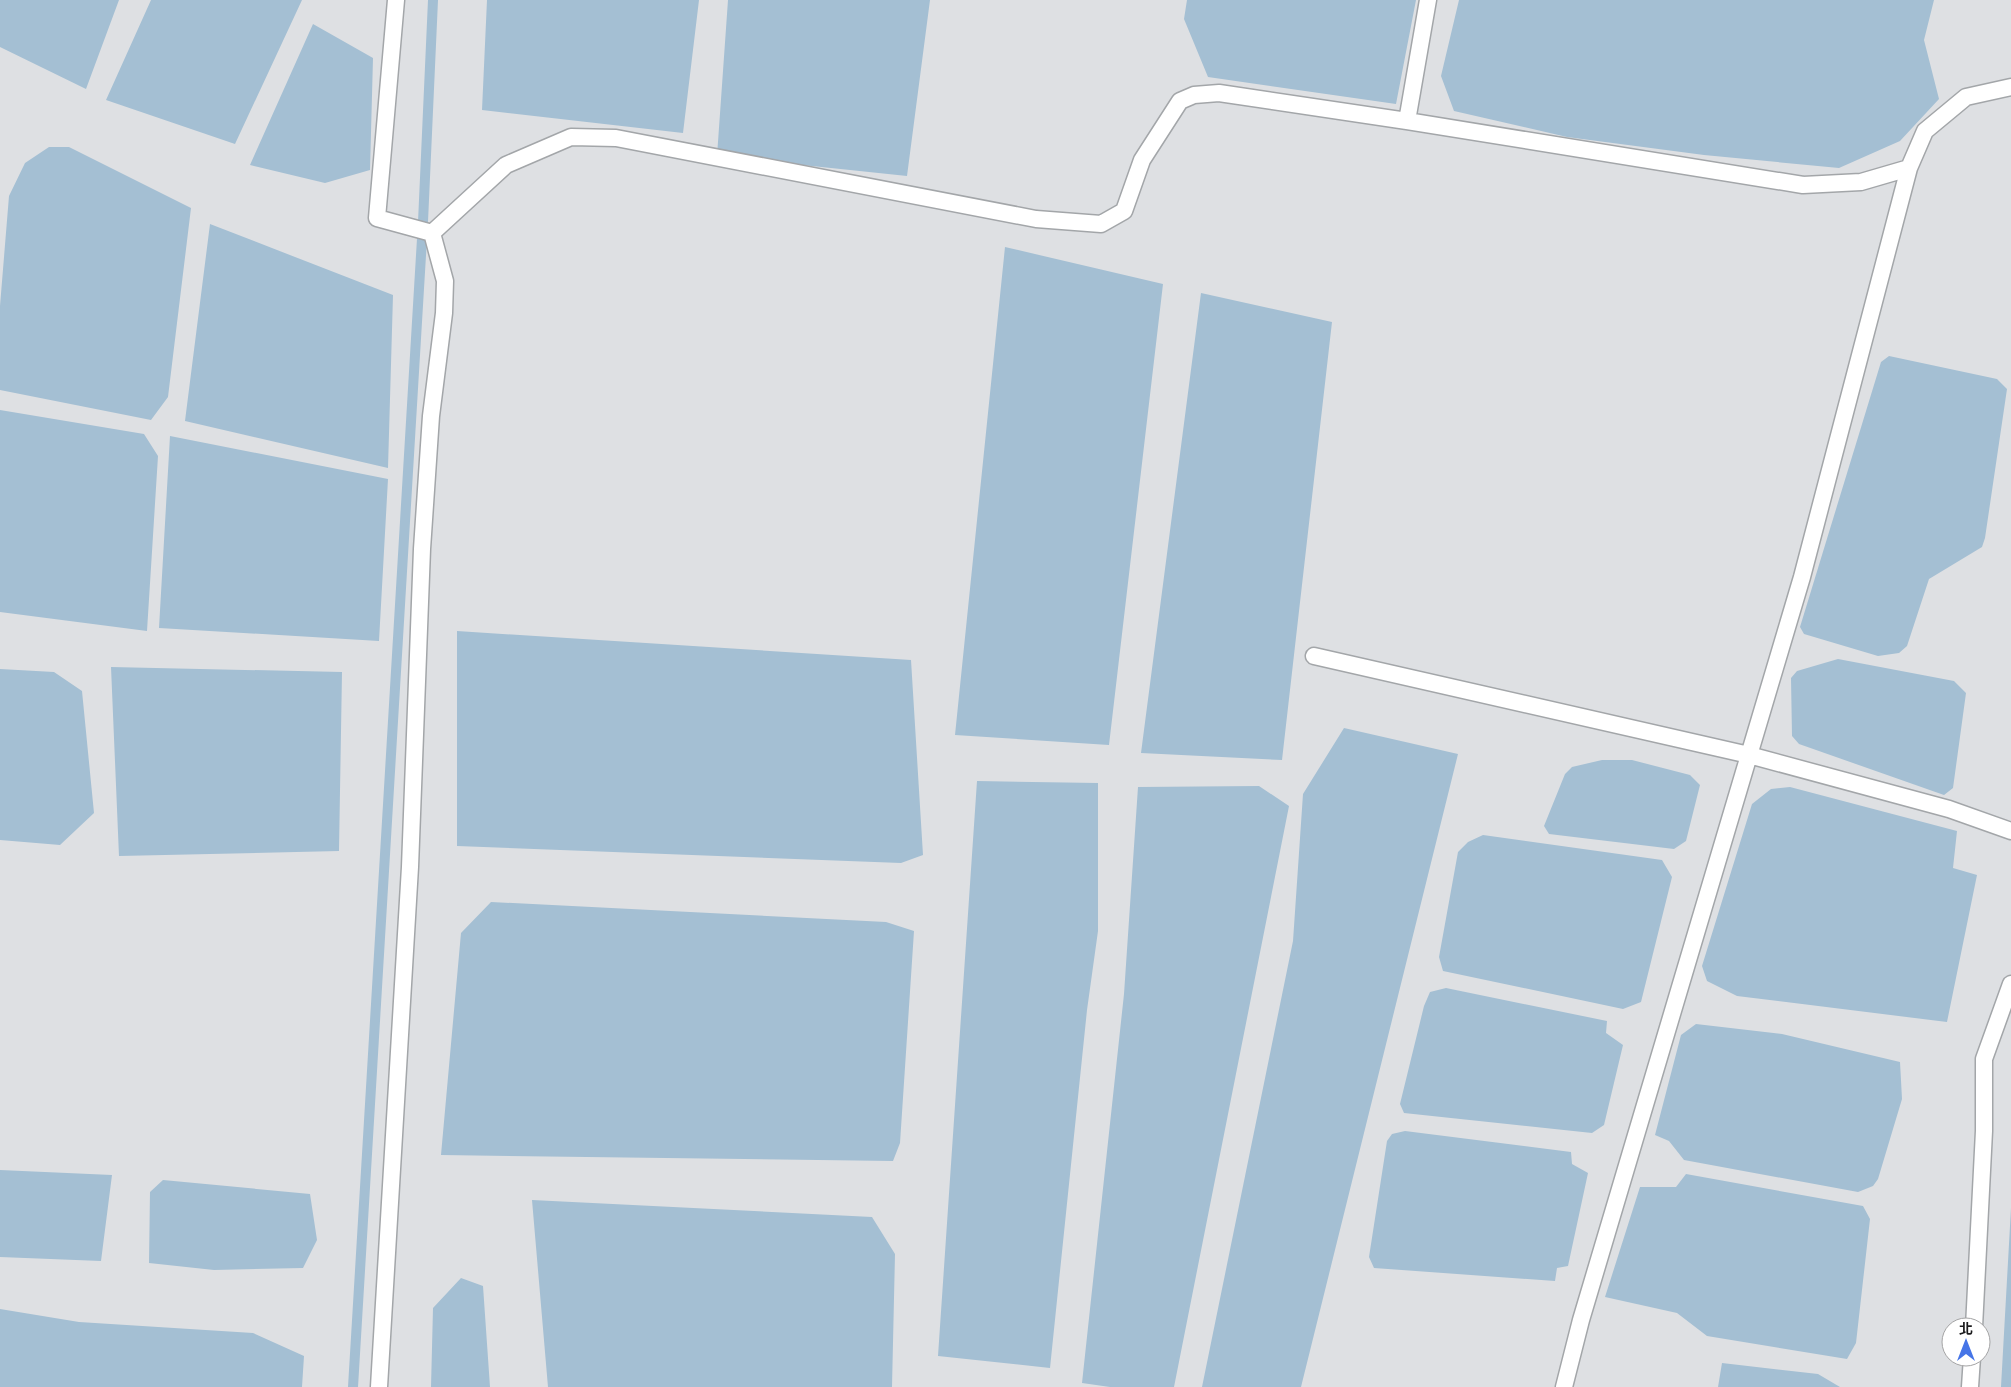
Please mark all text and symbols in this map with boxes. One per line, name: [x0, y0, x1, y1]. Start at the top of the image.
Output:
north arrow: [1941, 1317, 1991, 1367]
text: 北: [1959, 1320, 1973, 1337]

